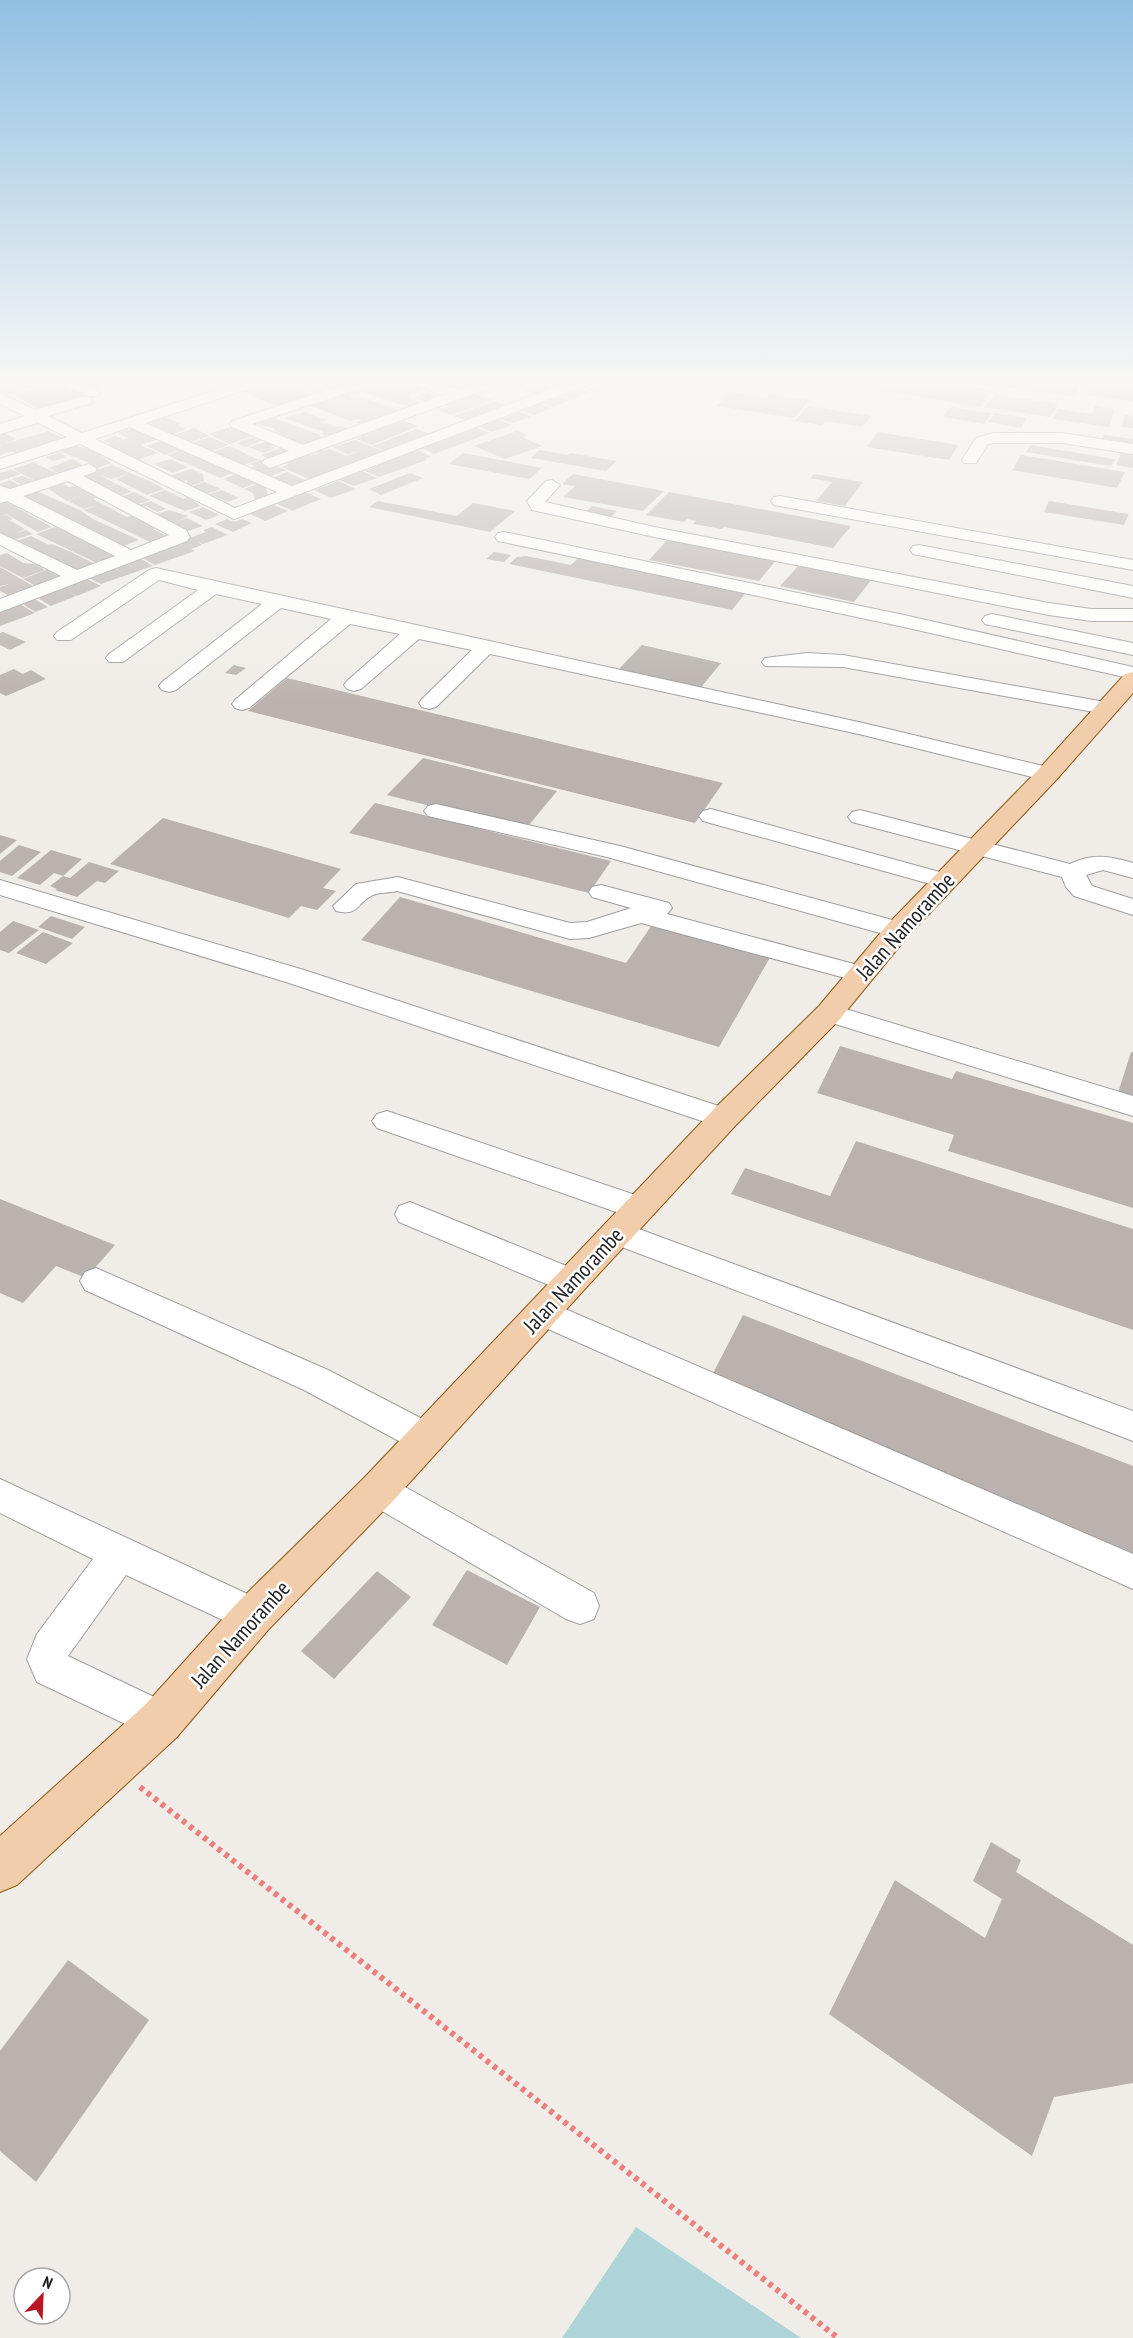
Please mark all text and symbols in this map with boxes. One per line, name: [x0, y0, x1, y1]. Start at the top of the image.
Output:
street label: Jalan Namorambe: [849, 867, 960, 986]
street label: Jalan Namorambe: [516, 1221, 629, 1340]
street label: Jalan Namorambe: [184, 1575, 295, 1694]
north arrow: [12, 2266, 72, 2326]
text: N: [40, 2271, 56, 2293]

